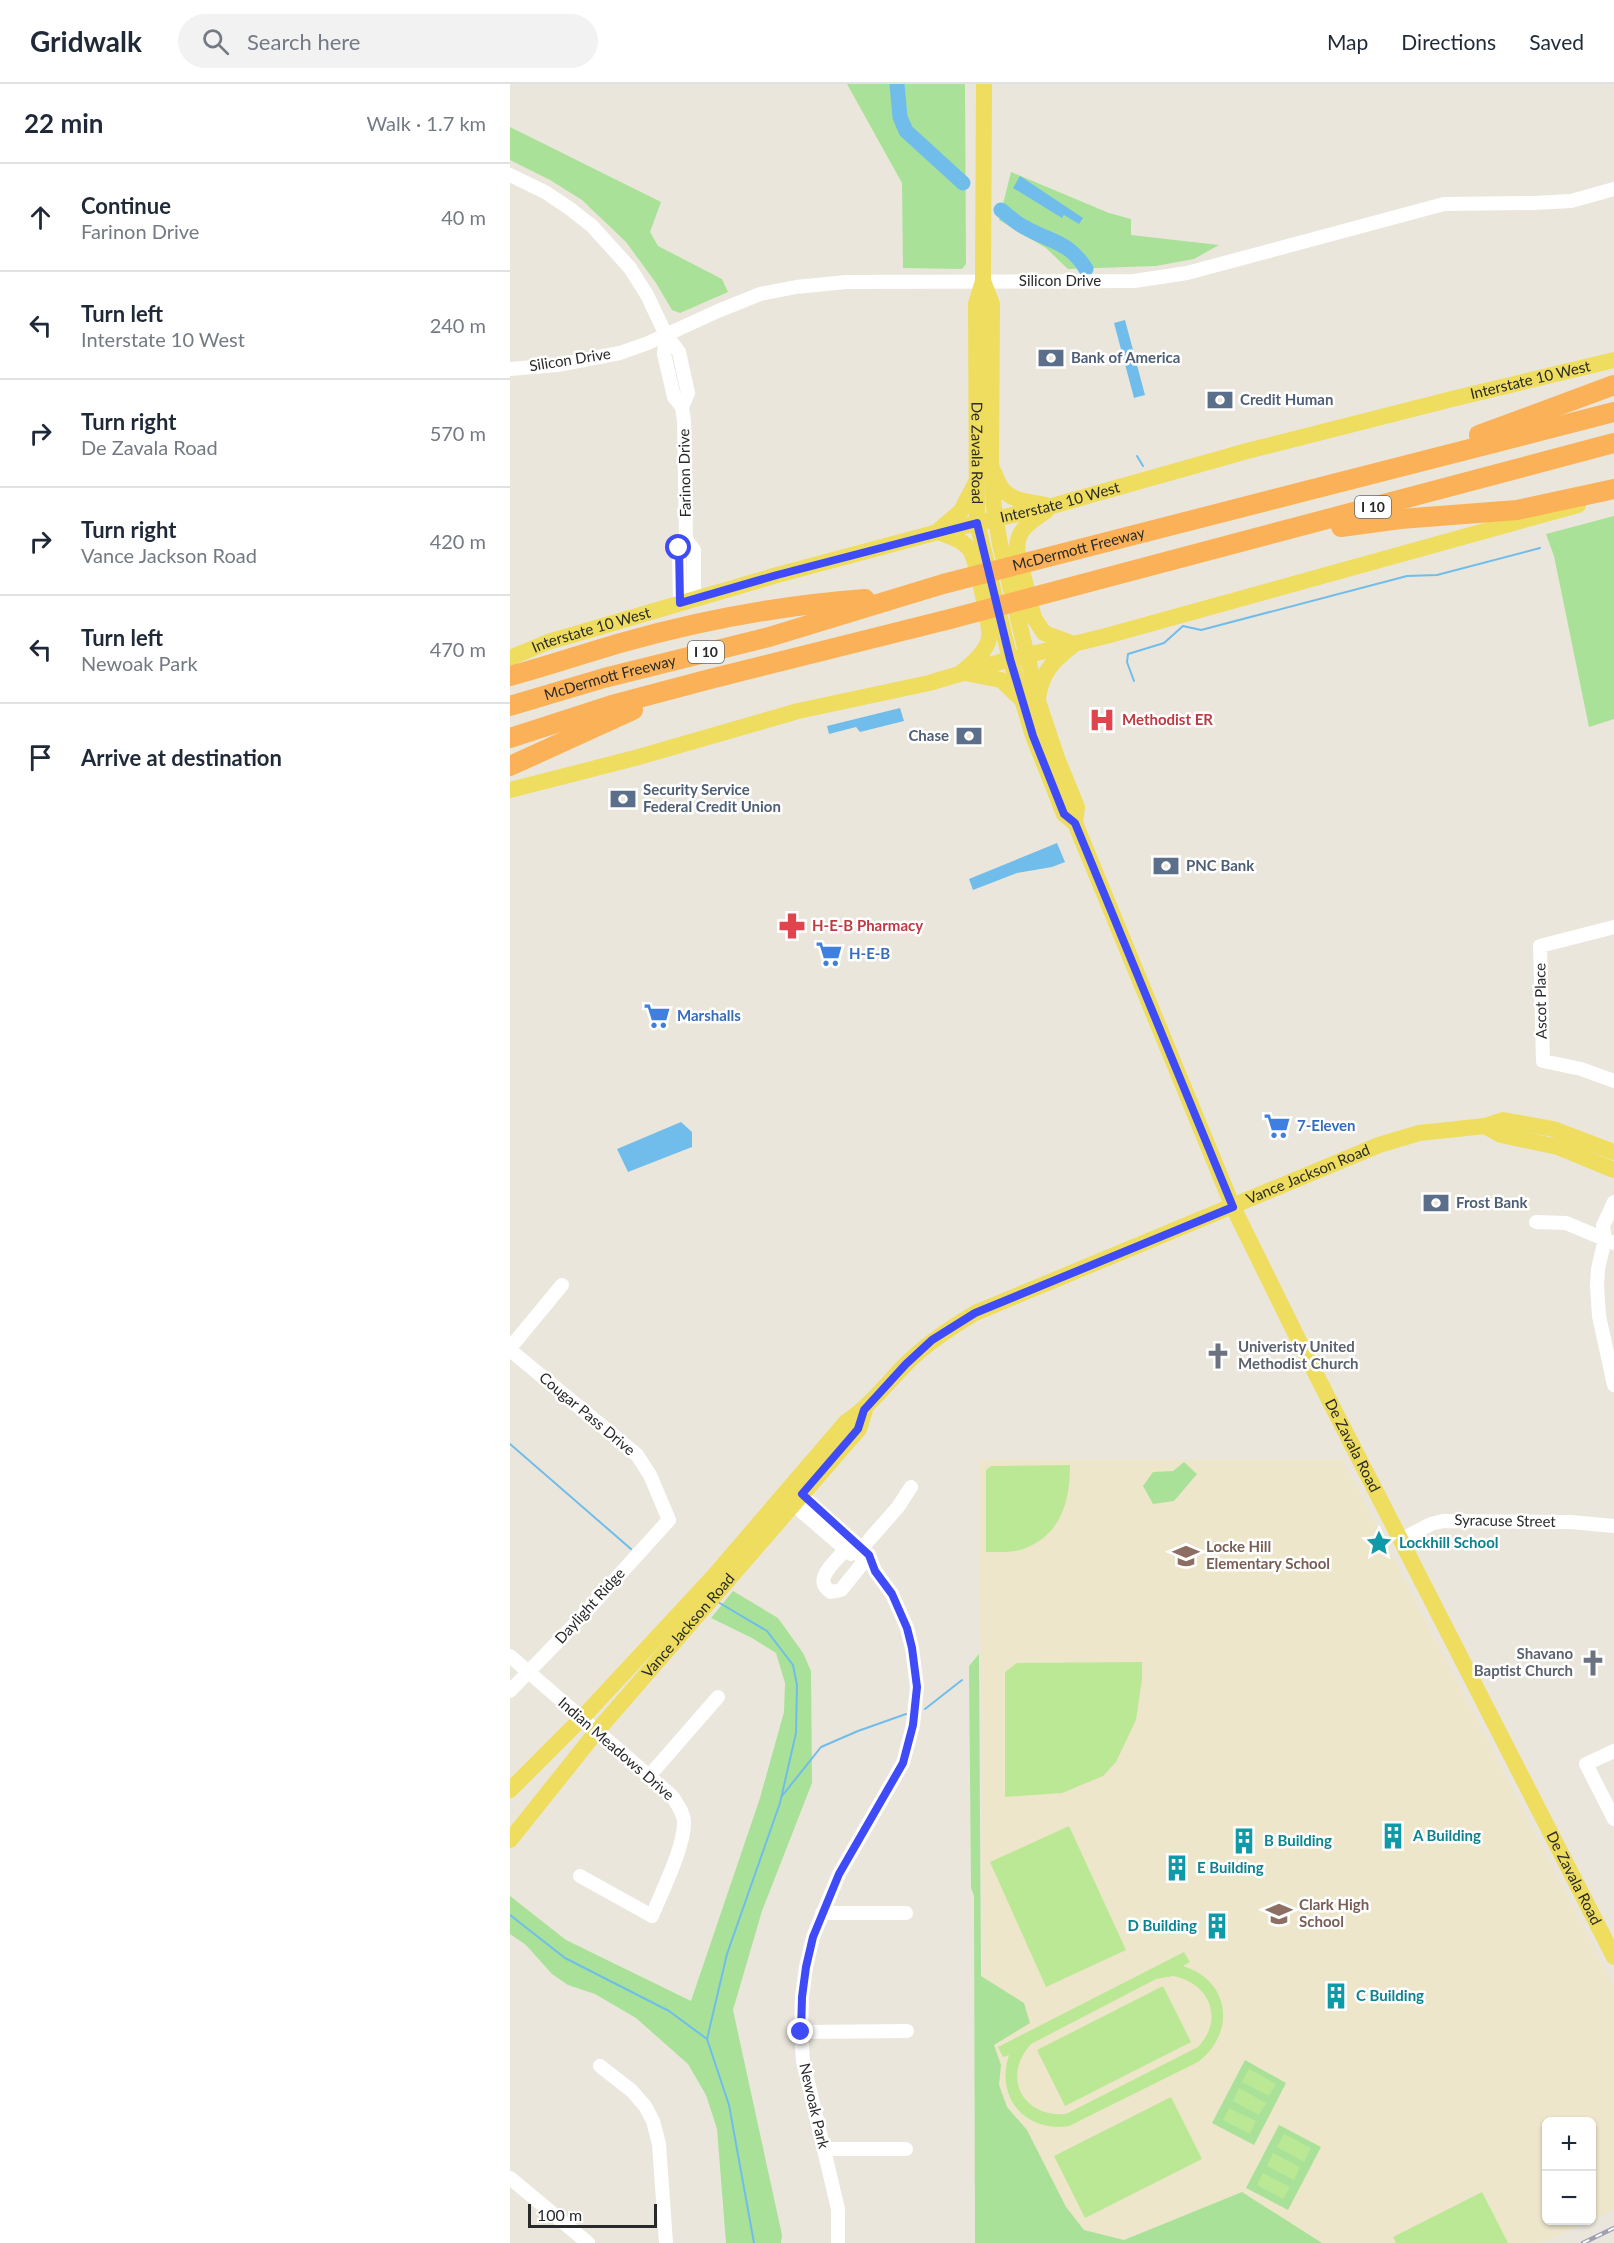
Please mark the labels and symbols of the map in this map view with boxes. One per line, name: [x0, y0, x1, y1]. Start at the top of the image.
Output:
street label: Silicon Drive: [1019, 271, 1101, 289]
bank icon: Bank of America: [1036, 343, 1066, 373]
street label: Silicon Drive: [528, 344, 612, 374]
place label: Bank of America: [1071, 348, 1180, 366]
street label: Interstate 10 West: [1468, 356, 1592, 402]
bank icon: Credit Human: [1205, 385, 1235, 415]
place label: Credit Human: [1240, 390, 1333, 408]
street label: De Zavala Road: [968, 402, 987, 504]
street label: Farinon Drive: [674, 428, 694, 518]
street label: Interstate 10 West: [998, 477, 1122, 526]
road number: I 10: [1355, 496, 1391, 518]
street label: McDermott Freeway: [1010, 523, 1147, 574]
route start: [665, 534, 691, 560]
street label: Interstate 10 West: [529, 602, 653, 656]
road number: I 10: [688, 641, 724, 663]
street label: McDermott Freeway: [542, 650, 678, 703]
hospital icon: Methodist ER: [1087, 705, 1117, 735]
place label: Methodist ER: [1122, 710, 1213, 728]
bank icon: Chase: [954, 721, 984, 751]
place label: Chase: [908, 726, 949, 744]
place label: Security Service Federal Credit Union: [643, 780, 781, 815]
bank icon: Security Service Federal Credit Union: [608, 784, 638, 814]
bank icon: PNC Bank: [1151, 851, 1181, 881]
place label: PNC Bank: [1186, 856, 1255, 874]
pharmacy icon: H-E-B Pharmacy: [777, 911, 807, 941]
place label: H-E-B Pharmacy: [812, 916, 923, 934]
supermarket icon: H-E-B: [814, 939, 844, 969]
place label: H-E-B: [849, 944, 890, 962]
street label: Ascot Place: [1530, 963, 1550, 1039]
supermarket icon: Marshalls: [642, 1001, 672, 1031]
place label: Marshalls: [677, 1006, 741, 1024]
supermarket icon: 7-Eleven: [1262, 1111, 1292, 1141]
place label: 7-Eleven: [1297, 1116, 1356, 1134]
street label: Vance Jackson Road: [1243, 1140, 1372, 1207]
bank icon: Frost Bank: [1421, 1188, 1451, 1218]
place label: Frost Bank: [1456, 1193, 1529, 1211]
place label: Univeristy United Methodist Church: [1238, 1337, 1359, 1372]
church icon: Univeristy United Methodist Church: [1203, 1341, 1233, 1371]
street label: Cougar Pass Drive: [536, 1368, 639, 1459]
street label: De Zavala Road: [1322, 1395, 1385, 1495]
street label: Syracuse Street: [1454, 1510, 1557, 1530]
place icon: Lockhill School: [1364, 1528, 1394, 1558]
place label: Lockhill School: [1399, 1533, 1499, 1551]
place label: Locke Hill Elementary School: [1206, 1537, 1330, 1572]
school or university icon: Locke Hill Elementary School: [1171, 1541, 1201, 1571]
street label: Daylight Ridge: [551, 1564, 628, 1647]
street label: Vance Jackson Road: [638, 1569, 738, 1681]
place label: Shavano Baptist Church: [1474, 1644, 1573, 1679]
church icon: Shavano Baptist Church: [1578, 1648, 1608, 1678]
street label: Indian Meadows Drive: [555, 1693, 678, 1804]
building icon: A Building: [1378, 1821, 1408, 1851]
building icon: B Building: [1229, 1826, 1259, 1856]
place label: A Building: [1412, 1826, 1481, 1844]
street label: De Zavala Road: [1543, 1828, 1606, 1928]
place label: B Building: [1264, 1831, 1332, 1849]
building icon: E Building: [1162, 1853, 1192, 1883]
place label: E Building: [1197, 1858, 1264, 1876]
place label: Clark High School: [1299, 1895, 1369, 1930]
school or university icon: Clark High School: [1264, 1899, 1294, 1929]
building icon: D Building: [1202, 1911, 1232, 1941]
place label: D Building: [1128, 1916, 1197, 1934]
building icon: C Building: [1321, 1981, 1351, 2011]
place label: C Building: [1356, 1986, 1424, 2004]
route end: [787, 2018, 813, 2044]
street label: Newoak Park: [796, 2061, 834, 2151]
scale bar: [528, 2201, 657, 2228]

